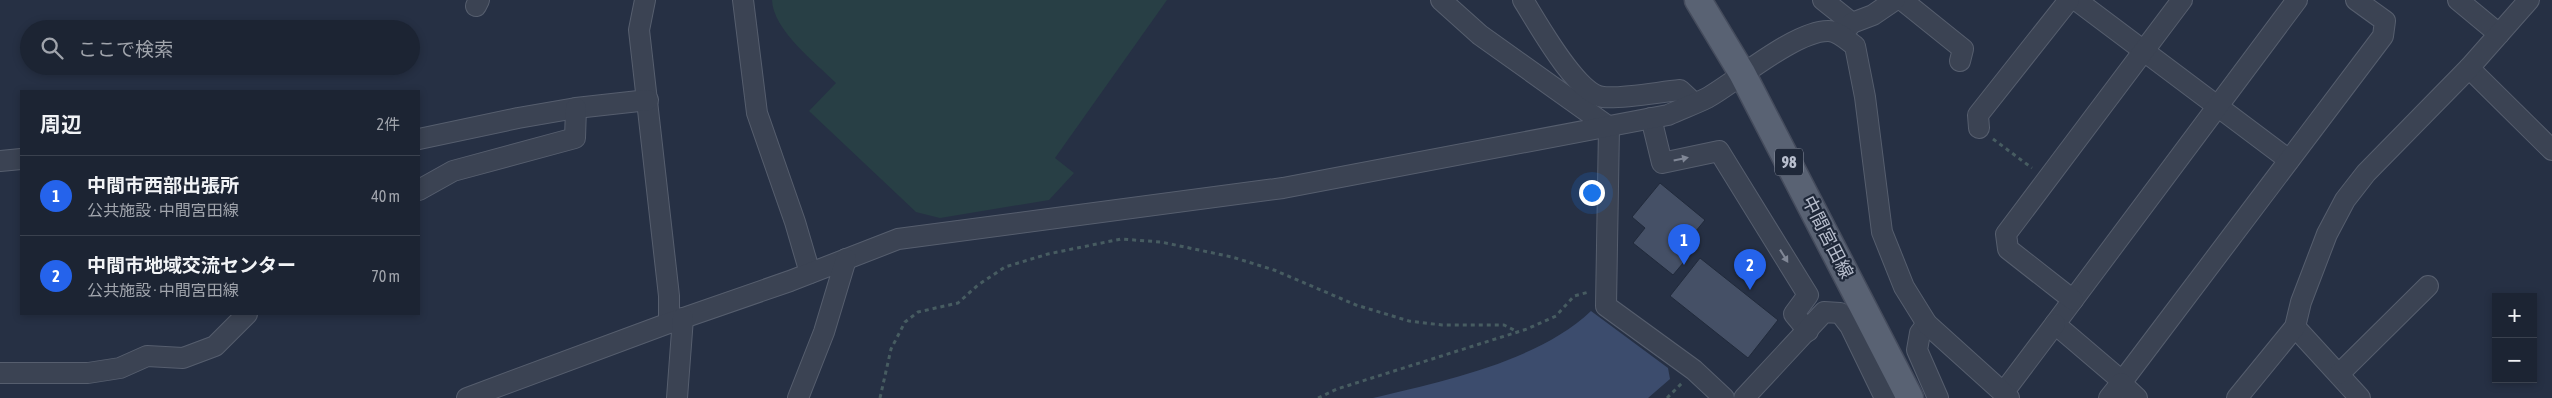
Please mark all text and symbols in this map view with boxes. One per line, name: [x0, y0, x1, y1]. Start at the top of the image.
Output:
search box: [20, 20, 420, 75]
icon: search: [38, 34, 66, 62]
text: ここで検索: [78, 38, 173, 60]
text: 周辺: [40, 112, 82, 136]
text: 2件: [376, 115, 400, 133]
road number: 98: [1775, 148, 1803, 176]
one-way arrow: [1673, 155, 1689, 163]
text: 中間市西部出張所: [87, 174, 239, 196]
your location: [1579, 180, 1605, 206]
text: 1: [52, 187, 60, 205]
text: 40 m: [371, 187, 400, 205]
street label: 中間宮田線: [1798, 192, 1858, 282]
text: 公共施設 · 中間宮田線: [87, 201, 239, 219]
pin: 1: [1668, 224, 1700, 265]
pin: 2: [1734, 249, 1766, 290]
one-way arrow: [1779, 250, 1788, 263]
text: 中間市地域交流センター: [87, 254, 296, 276]
text: 2: [52, 267, 60, 285]
text: 70 m: [371, 267, 400, 285]
text: 公共施設 · 中間宮田線: [87, 281, 239, 299]
map controls: [2492, 293, 2537, 383]
button: +: [2492, 293, 2537, 338]
button: −: [2492, 338, 2537, 383]

